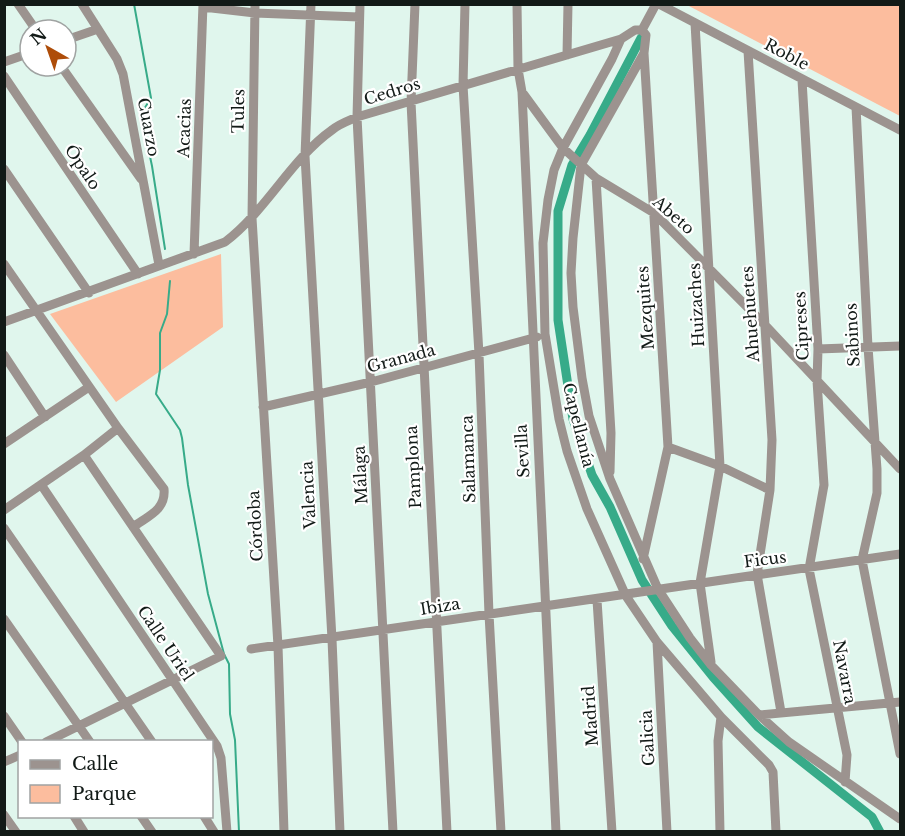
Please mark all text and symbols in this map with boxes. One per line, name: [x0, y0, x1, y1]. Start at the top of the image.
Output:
north arrow: [18, 18, 78, 78]
text: N: [26, 24, 51, 49]
street label: Roble: [761, 34, 813, 74]
street label: Cedros: [361, 73, 423, 109]
street label: Tules: [228, 89, 248, 133]
street label: Cuarzo: [134, 96, 164, 158]
street label: Acacias: [173, 98, 195, 159]
street label: Ópalo: [61, 140, 105, 194]
street label: Abeto: [648, 191, 699, 238]
street label: Huizaches: [684, 262, 708, 348]
street label: Mezquites: [632, 265, 658, 351]
street label: Ahuehuetes: [737, 265, 763, 364]
street label: Cipreses: [789, 291, 813, 361]
street label: Sabinos: [840, 303, 864, 367]
street label: Granada: [365, 339, 438, 377]
street label: Capellanía: [559, 381, 599, 469]
street label: Salamanca: [456, 415, 480, 503]
street label: Sevilla: [511, 424, 533, 478]
street label: Pamplona: [401, 425, 425, 509]
street label: Málaga: [348, 445, 372, 505]
street label: Valencia: [296, 460, 320, 531]
street label: Córdoba: [243, 490, 267, 562]
street label: Ficus: [743, 546, 787, 572]
street label: Ibiza: [419, 593, 462, 619]
street label: Calle Uriel: [134, 602, 198, 684]
street label: Navarra: [829, 638, 861, 706]
street label: Madrid: [578, 685, 602, 747]
street label: Galicia: [636, 709, 658, 767]
legend: [18, 740, 213, 818]
text: Calle: [72, 753, 118, 775]
text: Parque: [72, 783, 137, 805]

